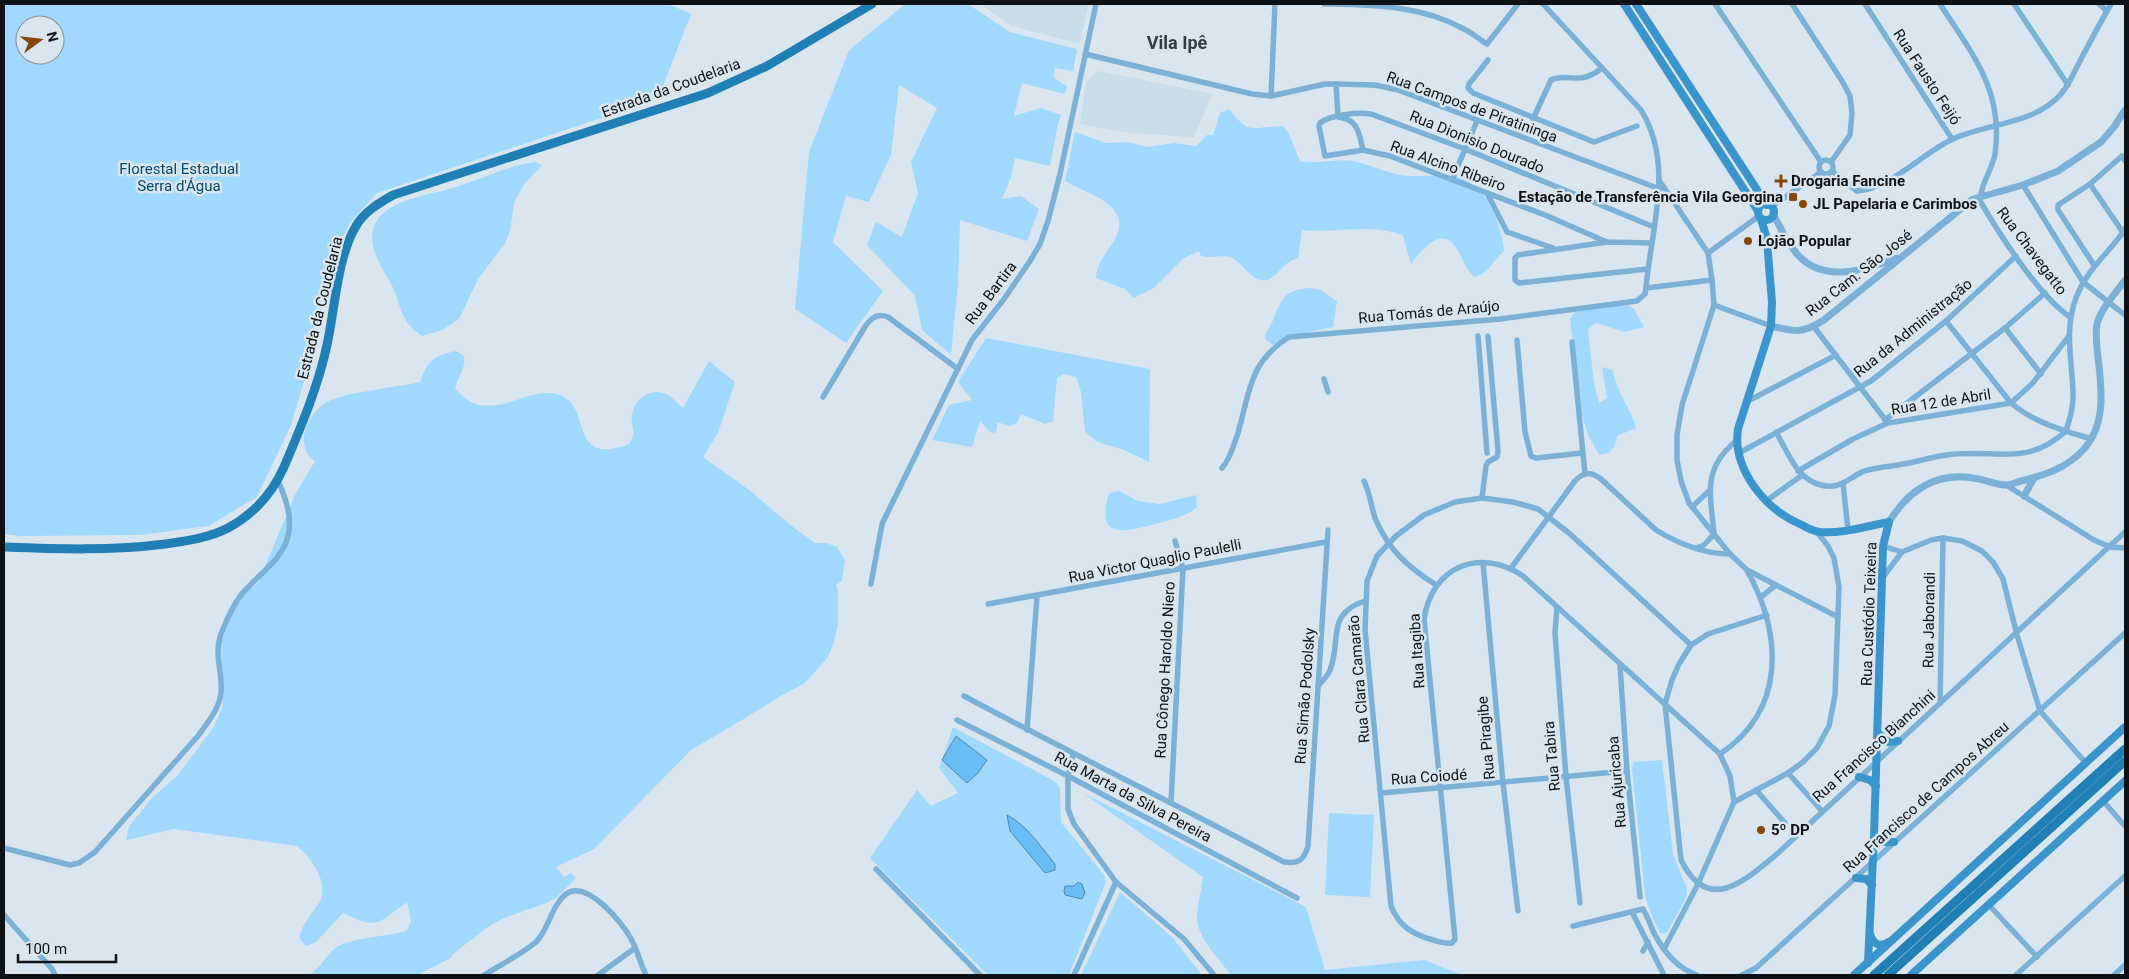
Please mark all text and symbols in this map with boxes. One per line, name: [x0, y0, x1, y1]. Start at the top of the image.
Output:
north arrow: [15, 15, 65, 65]
street label: Rua Fausto Feijó: [1889, 26, 1965, 128]
text: N: [44, 30, 62, 43]
district label: Vila Ipê: [1147, 32, 1208, 53]
street label: Estrada da Coudelaria: [599, 54, 743, 122]
street label: Rua Campos de Piratininga: [1384, 68, 1560, 146]
street label: Rua Dionisio Dourado: [1407, 107, 1547, 177]
street label: Rua Alcino Ribeiro: [1388, 137, 1508, 195]
park label: Florestal Estadual Serra d'Água: [119, 160, 239, 195]
place label: Drogaria Fancine: [1791, 172, 1905, 190]
marker: Drogaria Fancine: [1775, 175, 1787, 187]
place label: Estação de Transferência Vila Georgina: [1518, 188, 1783, 206]
marker: Estação de Transferência Vila Georgina: [1787, 191, 1799, 203]
place label: JL Papelaria e Carimbos: [1813, 195, 1978, 213]
marker: JL Papelaria e Carimbos: [1797, 198, 1809, 210]
street label: Rua Chavegatto: [1993, 203, 2071, 299]
street label: Rua Cam. São José: [1802, 226, 1916, 320]
place label: Lojão Popular: [1758, 232, 1852, 250]
street label: Estrada da Coudelaria: [294, 235, 346, 381]
marker: Lojão Popular: [1742, 235, 1754, 247]
street label: Rua Bartira: [962, 258, 1020, 328]
street label: Rua da Administração: [1850, 275, 1976, 381]
street label: Rua Tomás de Araújo: [1358, 297, 1500, 327]
street label: Rua 12 de Abril: [1890, 385, 1992, 419]
street label: Rua Victor Quaglio Paulelli: [1067, 535, 1243, 587]
street label: Rua Custódio Teixeira: [1857, 542, 1881, 686]
street label: Rua Jaborandi: [1919, 572, 1939, 668]
street label: Rua Cônego Haroldo Niero: [1151, 581, 1179, 759]
street label: Rua Itagiba: [1405, 613, 1429, 689]
street label: Rua Clara Camarão: [1344, 614, 1374, 744]
street label: Rua Simão Podolsky: [1291, 627, 1319, 765]
street label: Rua Francisco Bianchini: [1809, 686, 1939, 806]
street label: Rua Piragibe: [1473, 695, 1499, 781]
street label: Rua Francisco de Campos Abreu: [1839, 718, 2013, 876]
street label: Rua Tabira: [1540, 720, 1564, 792]
street label: Rua Ajuricaba: [1604, 735, 1630, 829]
street label: Rua Marta da Silva Pereira: [1051, 748, 1215, 846]
street label: Rua Coiodé: [1390, 765, 1468, 789]
place label: 5º DP: [1771, 821, 1810, 839]
marker: 5º DP: [1755, 824, 1767, 836]
scale bar: [18, 932, 115, 964]
text: 100 m: [25, 940, 67, 958]

